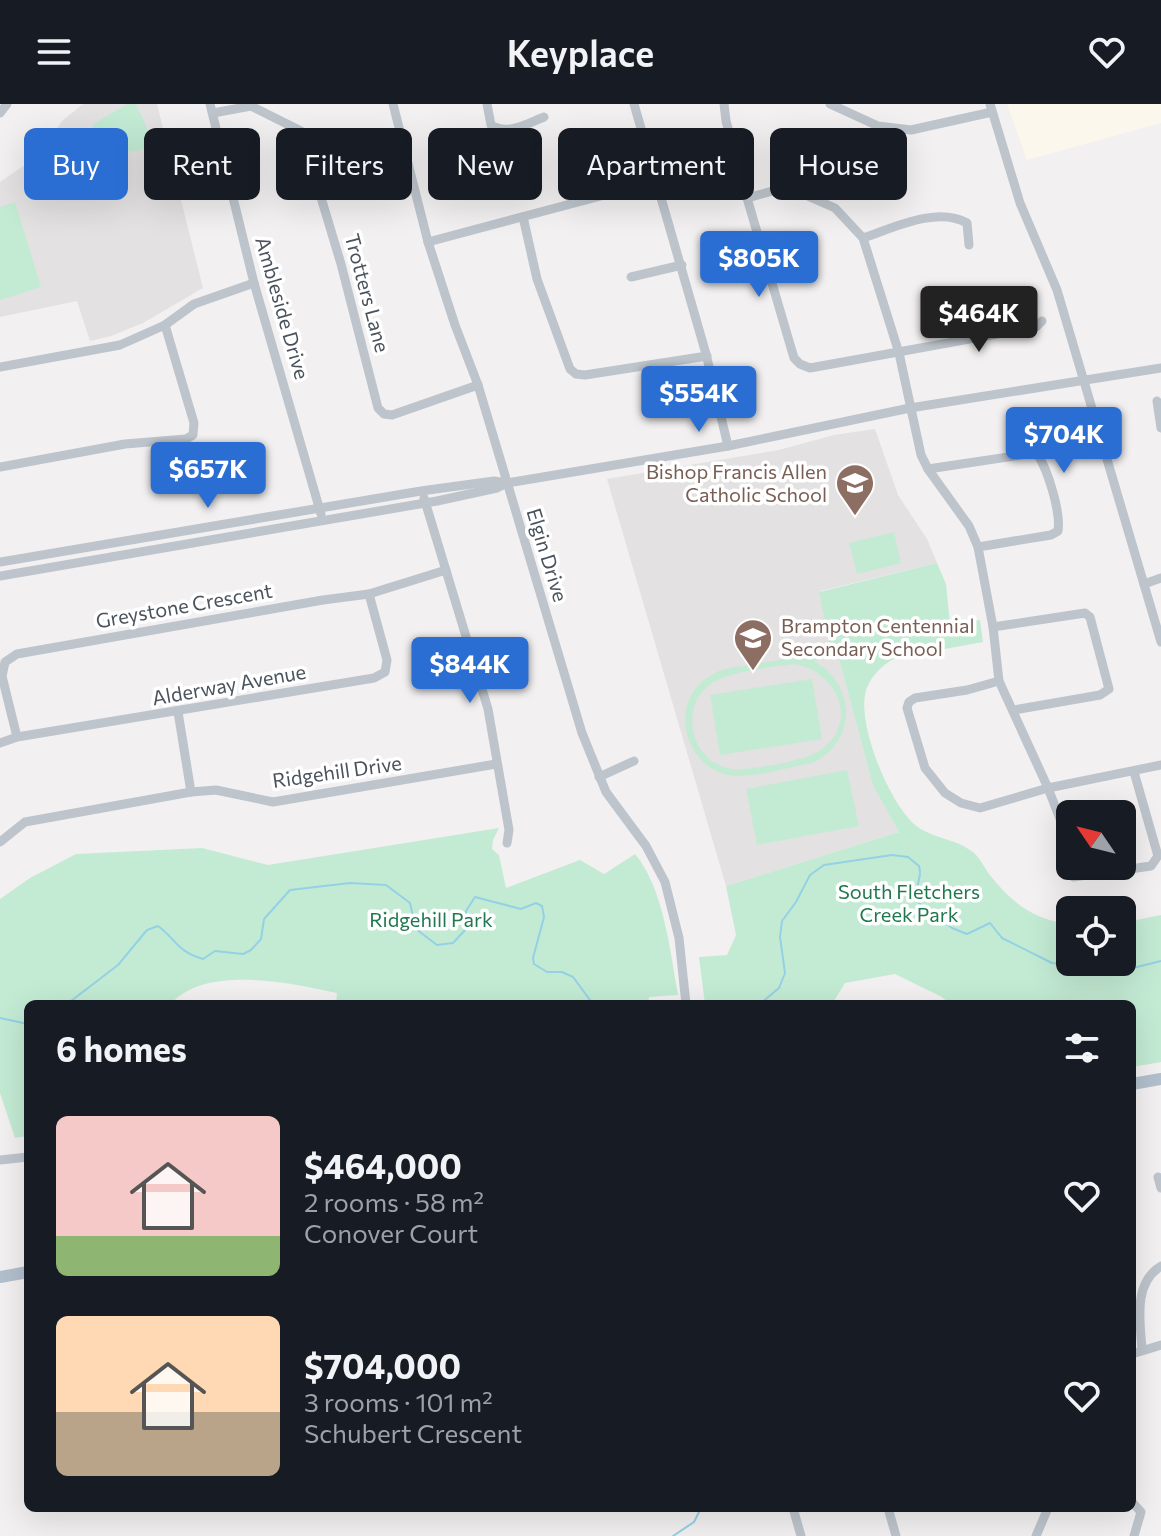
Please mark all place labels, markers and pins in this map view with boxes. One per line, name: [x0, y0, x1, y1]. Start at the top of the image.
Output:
pin: $805K: [703, 231, 815, 299]
pin: $464K: [923, 286, 1035, 354]
pin: $554K: [643, 366, 755, 434]
pin: $704K: [1008, 407, 1120, 475]
pin: $657K: [152, 442, 264, 510]
place label: Bishop Francis Allen Catholic School: [646, 459, 827, 506]
school or university icon: Bishop Francis Allen Catholic School: [834, 462, 876, 517]
place label: Brampton Centennial Secondary School: [781, 613, 975, 660]
school or university icon: Brampton Centennial Secondary School: [732, 617, 774, 672]
pin: $844K: [414, 637, 526, 705]

